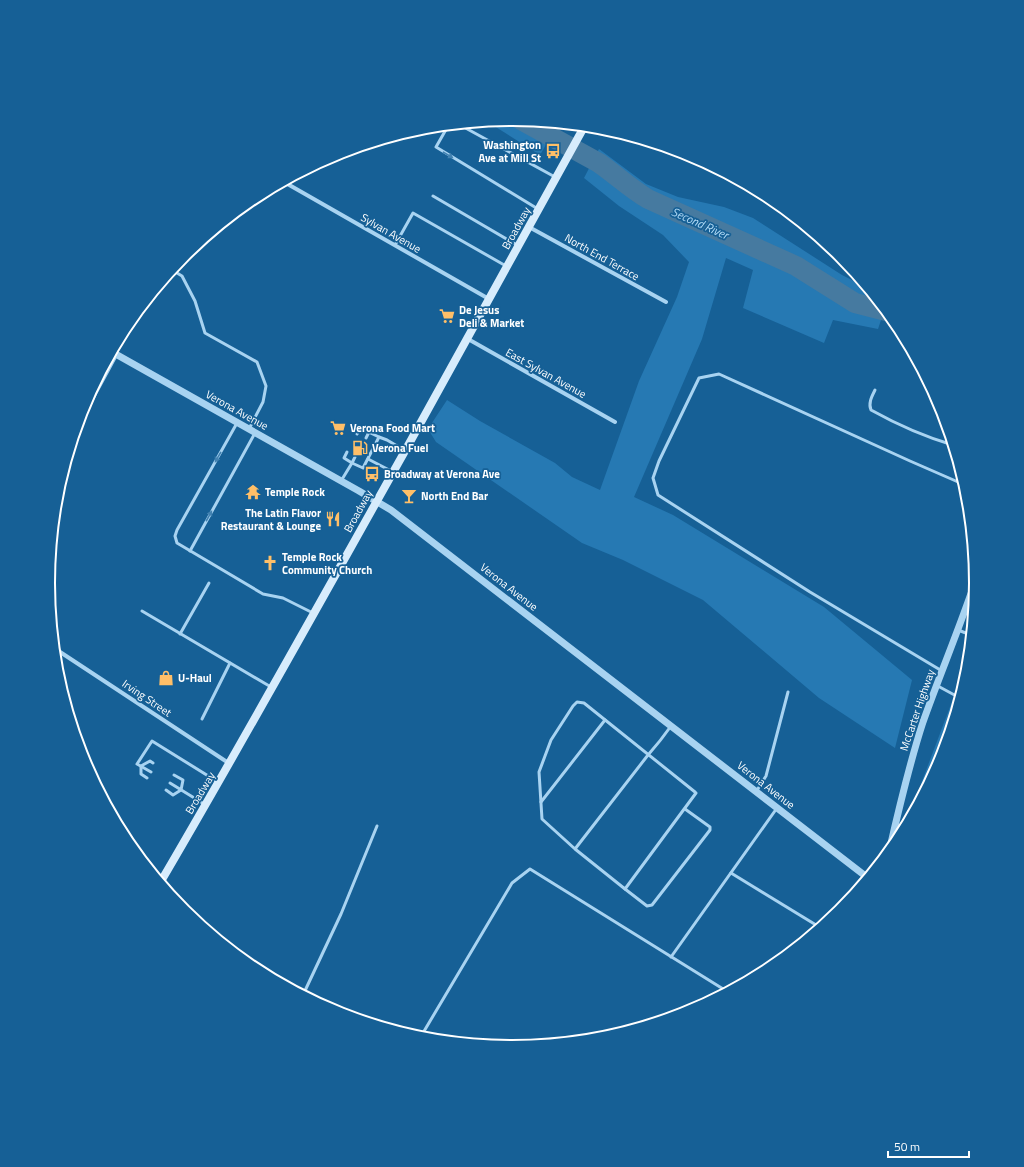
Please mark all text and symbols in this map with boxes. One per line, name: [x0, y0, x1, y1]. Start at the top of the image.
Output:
place label: Washington Ave at Mill St: [478, 137, 541, 166]
bus stop icon: Washington Ave at Mill St: [544, 142, 562, 160]
one-way arrow: [442, 151, 454, 158]
water label: Second River: [668, 202, 734, 245]
street label: Broadway: [498, 203, 535, 252]
street label: Sylvan Avenue: [358, 209, 424, 257]
street label: North End Terrace: [562, 230, 643, 284]
place label: De Jesus Deli & Market: [459, 302, 524, 331]
supermarket icon: De Jesus Deli & Market: [438, 307, 456, 325]
street label: East Sylvan Avenue: [503, 344, 590, 402]
street label: Verona Avenue: [203, 386, 272, 434]
supermarket icon: Verona Food Mart: [329, 419, 347, 437]
place label: Verona Food Mart: [350, 420, 435, 436]
fuel station icon: Verona Fuel: [351, 439, 369, 457]
place label: Verona Fuel: [372, 440, 428, 456]
one-way arrow: [215, 451, 222, 463]
bus stop icon: Broadway at Verona Ave: [363, 465, 381, 483]
place label: Broadway at Verona Ave: [384, 466, 500, 482]
temple icon: Temple Rock: [244, 483, 262, 501]
place label: Temple Rock: [265, 484, 325, 500]
street label: Broadway: [340, 486, 377, 535]
bar icon: North End Bar: [400, 487, 418, 505]
place label: North End Bar: [421, 488, 488, 504]
place label: The Latin Flavor Restaurant & Lounge: [221, 505, 321, 534]
restaurant icon: The Latin Flavor Restaurant & Lounge: [324, 510, 342, 528]
one-way arrow: [205, 511, 212, 522]
place label: Temple Rock Community Church: [282, 549, 372, 578]
church icon: Temple Rock Community Church: [261, 554, 279, 572]
street label: Verona Avenue: [477, 559, 542, 615]
street label: McCarter Highway: [896, 666, 939, 753]
shop icon: U-Haul: [157, 669, 175, 687]
place label: U-Haul: [178, 670, 212, 686]
street label: Irving Street: [119, 676, 175, 721]
street label: Verona Avenue: [734, 757, 799, 813]
street label: Broadway: [181, 768, 219, 817]
scale bar: [888, 1133, 969, 1159]
text: 50 m: [894, 1137, 920, 1156]

